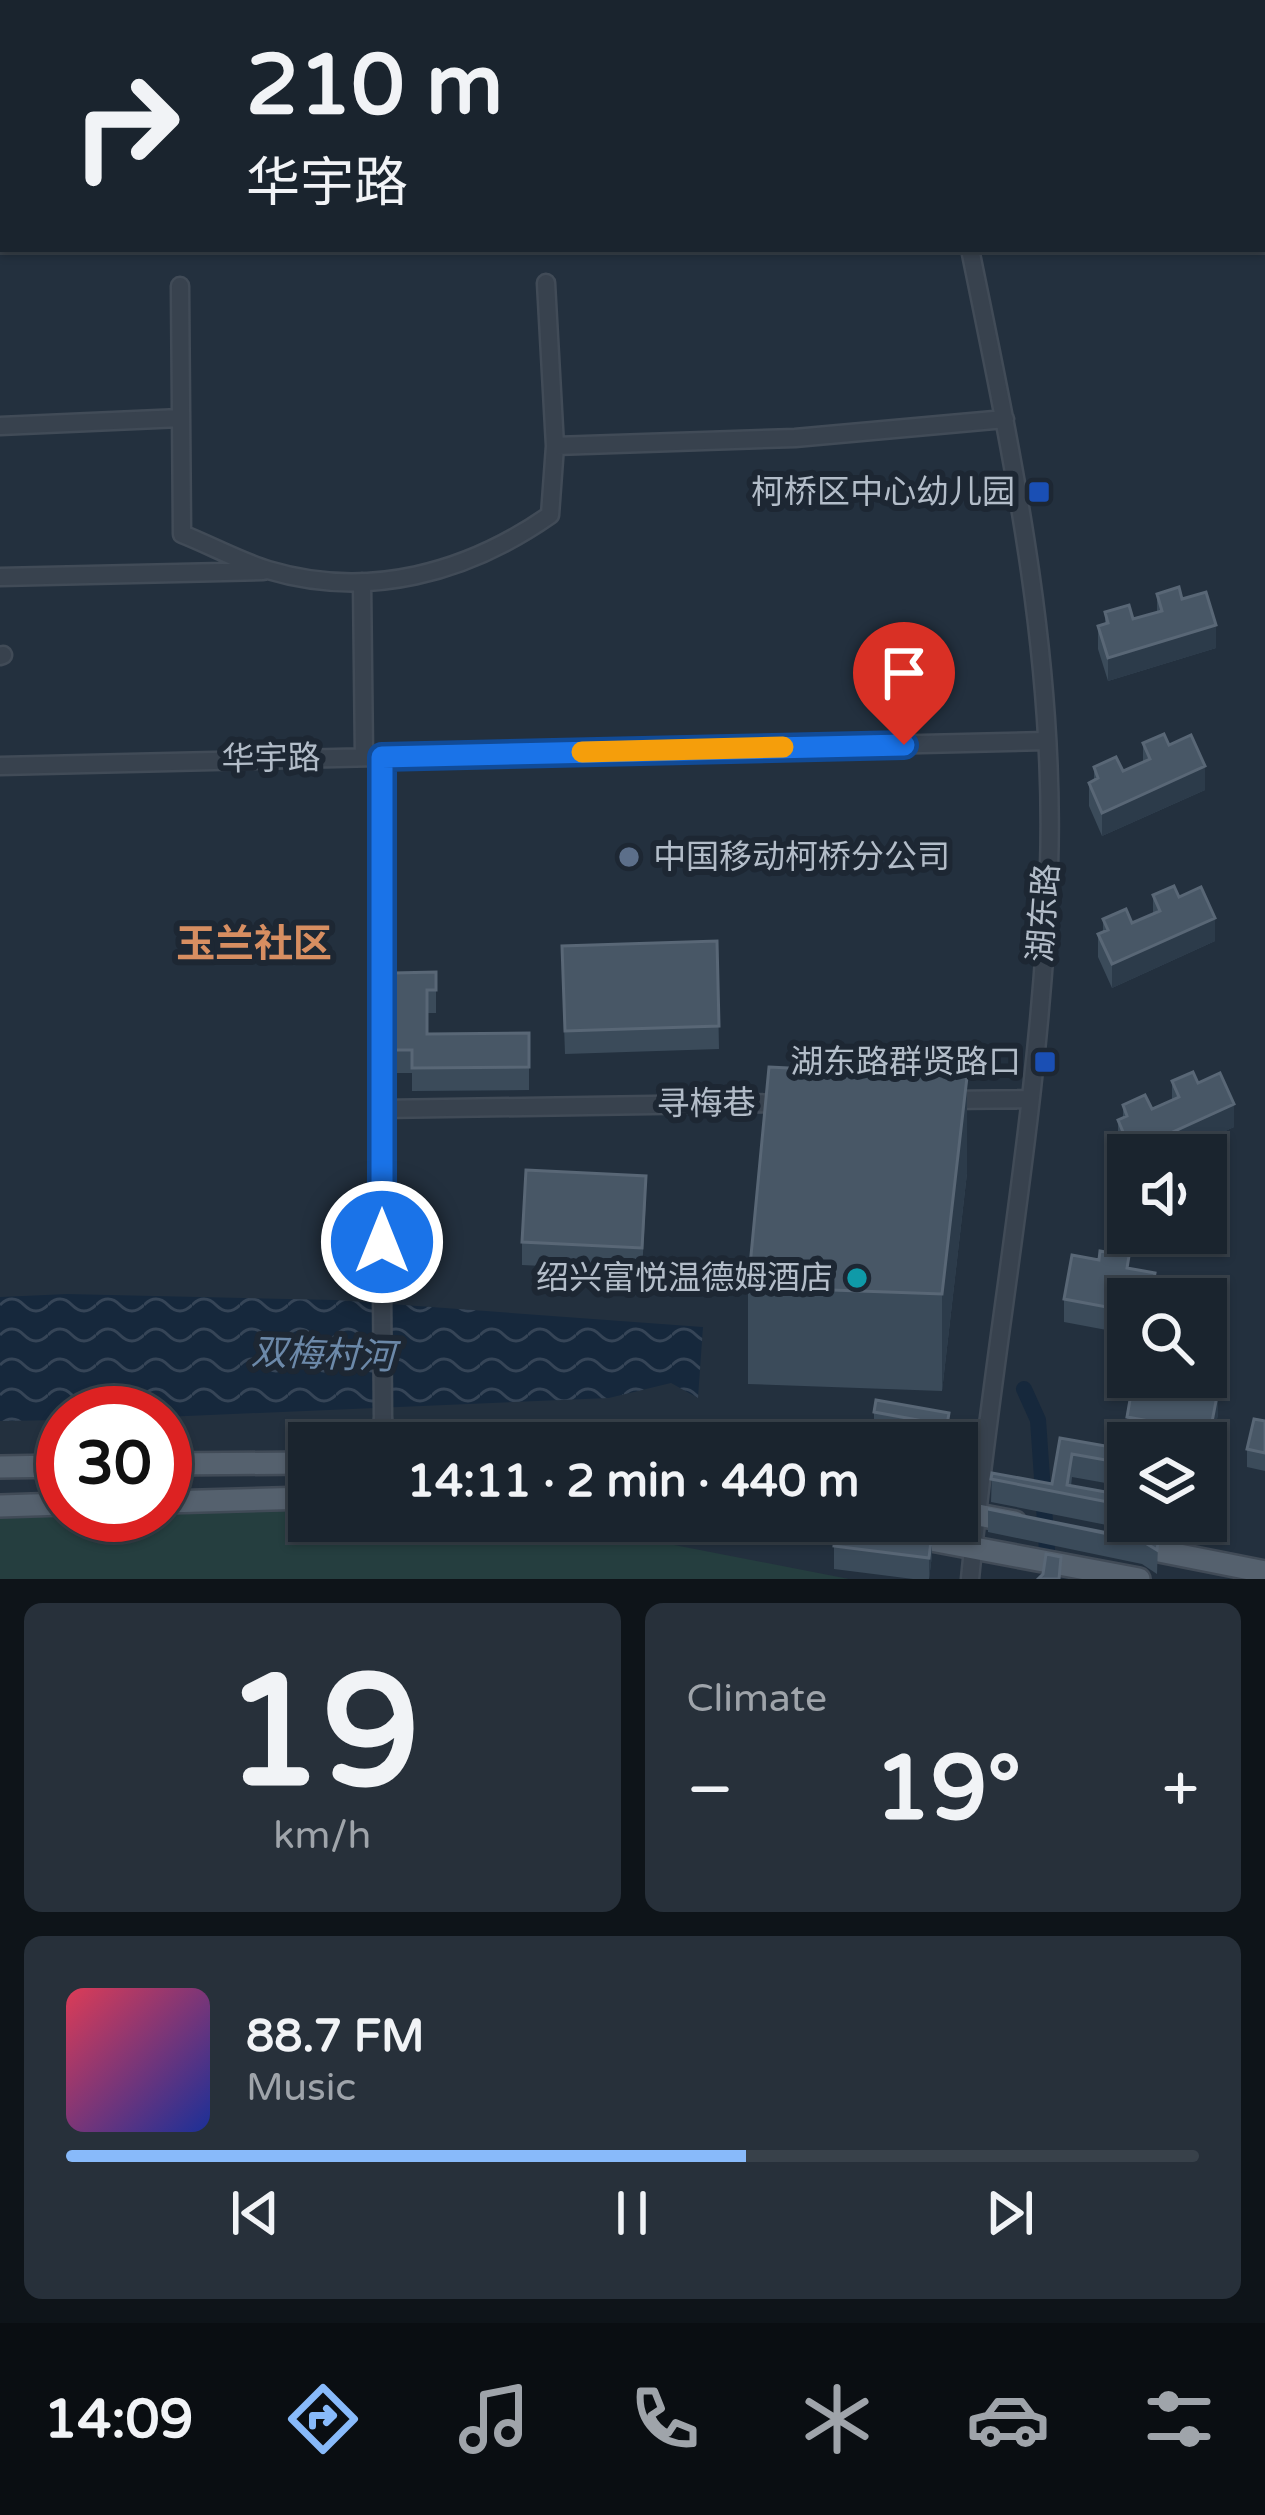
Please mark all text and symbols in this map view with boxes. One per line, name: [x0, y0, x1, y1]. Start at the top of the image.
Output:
text: 210 m: [246, 36, 503, 137]
icon: right: [48, 48, 204, 204]
text: 华宇路: [246, 151, 408, 216]
place label: 柯桥区中心幼儿园: [751, 473, 1015, 512]
marker: 柯桥区中心幼儿园: [1026, 479, 1052, 505]
pin: [853, 622, 955, 745]
icon: arrive: [871, 640, 937, 706]
street label: 华宇路: [221, 739, 321, 779]
place label: 中国移动柯桥分公司: [653, 838, 950, 877]
marker: 中国移动柯桥分公司: [616, 844, 642, 870]
street label: 湖东路: [1021, 862, 1067, 964]
district label: 玉兰社区: [176, 921, 332, 968]
place label: 湖东路群贤路口: [790, 1043, 1021, 1082]
marker: 湖东路群贤路口: [1032, 1049, 1058, 1075]
street label: 寻梅巷: [656, 1084, 756, 1124]
map controls: [1107, 1134, 1227, 1542]
button: sound: [1107, 1134, 1227, 1254]
position arrow: [319, 1179, 445, 1305]
place label: 绍兴富悦温德姆酒店: [536, 1259, 833, 1298]
marker: 绍兴富悦温德姆酒店: [844, 1265, 870, 1291]
button: search: [1107, 1278, 1227, 1398]
water label: 双梅村河: [250, 1331, 402, 1379]
speed limit sign: 30: [36, 1386, 192, 1542]
button: layers: [1107, 1422, 1227, 1542]
text: 14:11 · 2 min · 440 m: [407, 1455, 859, 1509]
text: 19: [224, 1640, 420, 1828]
text: Climate: [687, 1675, 827, 1722]
text: 19°: [874, 1735, 1021, 1844]
text: −: [687, 1750, 734, 1830]
text: +: [1162, 1750, 1199, 1830]
text: km/h: [273, 1812, 371, 1859]
text: 88.7 FM: [246, 2010, 425, 2064]
text: Music: [246, 2064, 356, 2111]
icon: previous: [222, 2180, 288, 2246]
icon: pause: [599, 2180, 665, 2246]
icon: next: [977, 2180, 1043, 2246]
icon: directions: [281, 2377, 365, 2461]
icon: music: [452, 2377, 536, 2461]
icon: phone: [623, 2377, 707, 2461]
icon: climate: [795, 2377, 879, 2461]
icon: car: [966, 2377, 1050, 2461]
icon: filters: [1137, 2377, 1221, 2461]
text: 14:09: [44, 2387, 193, 2452]

